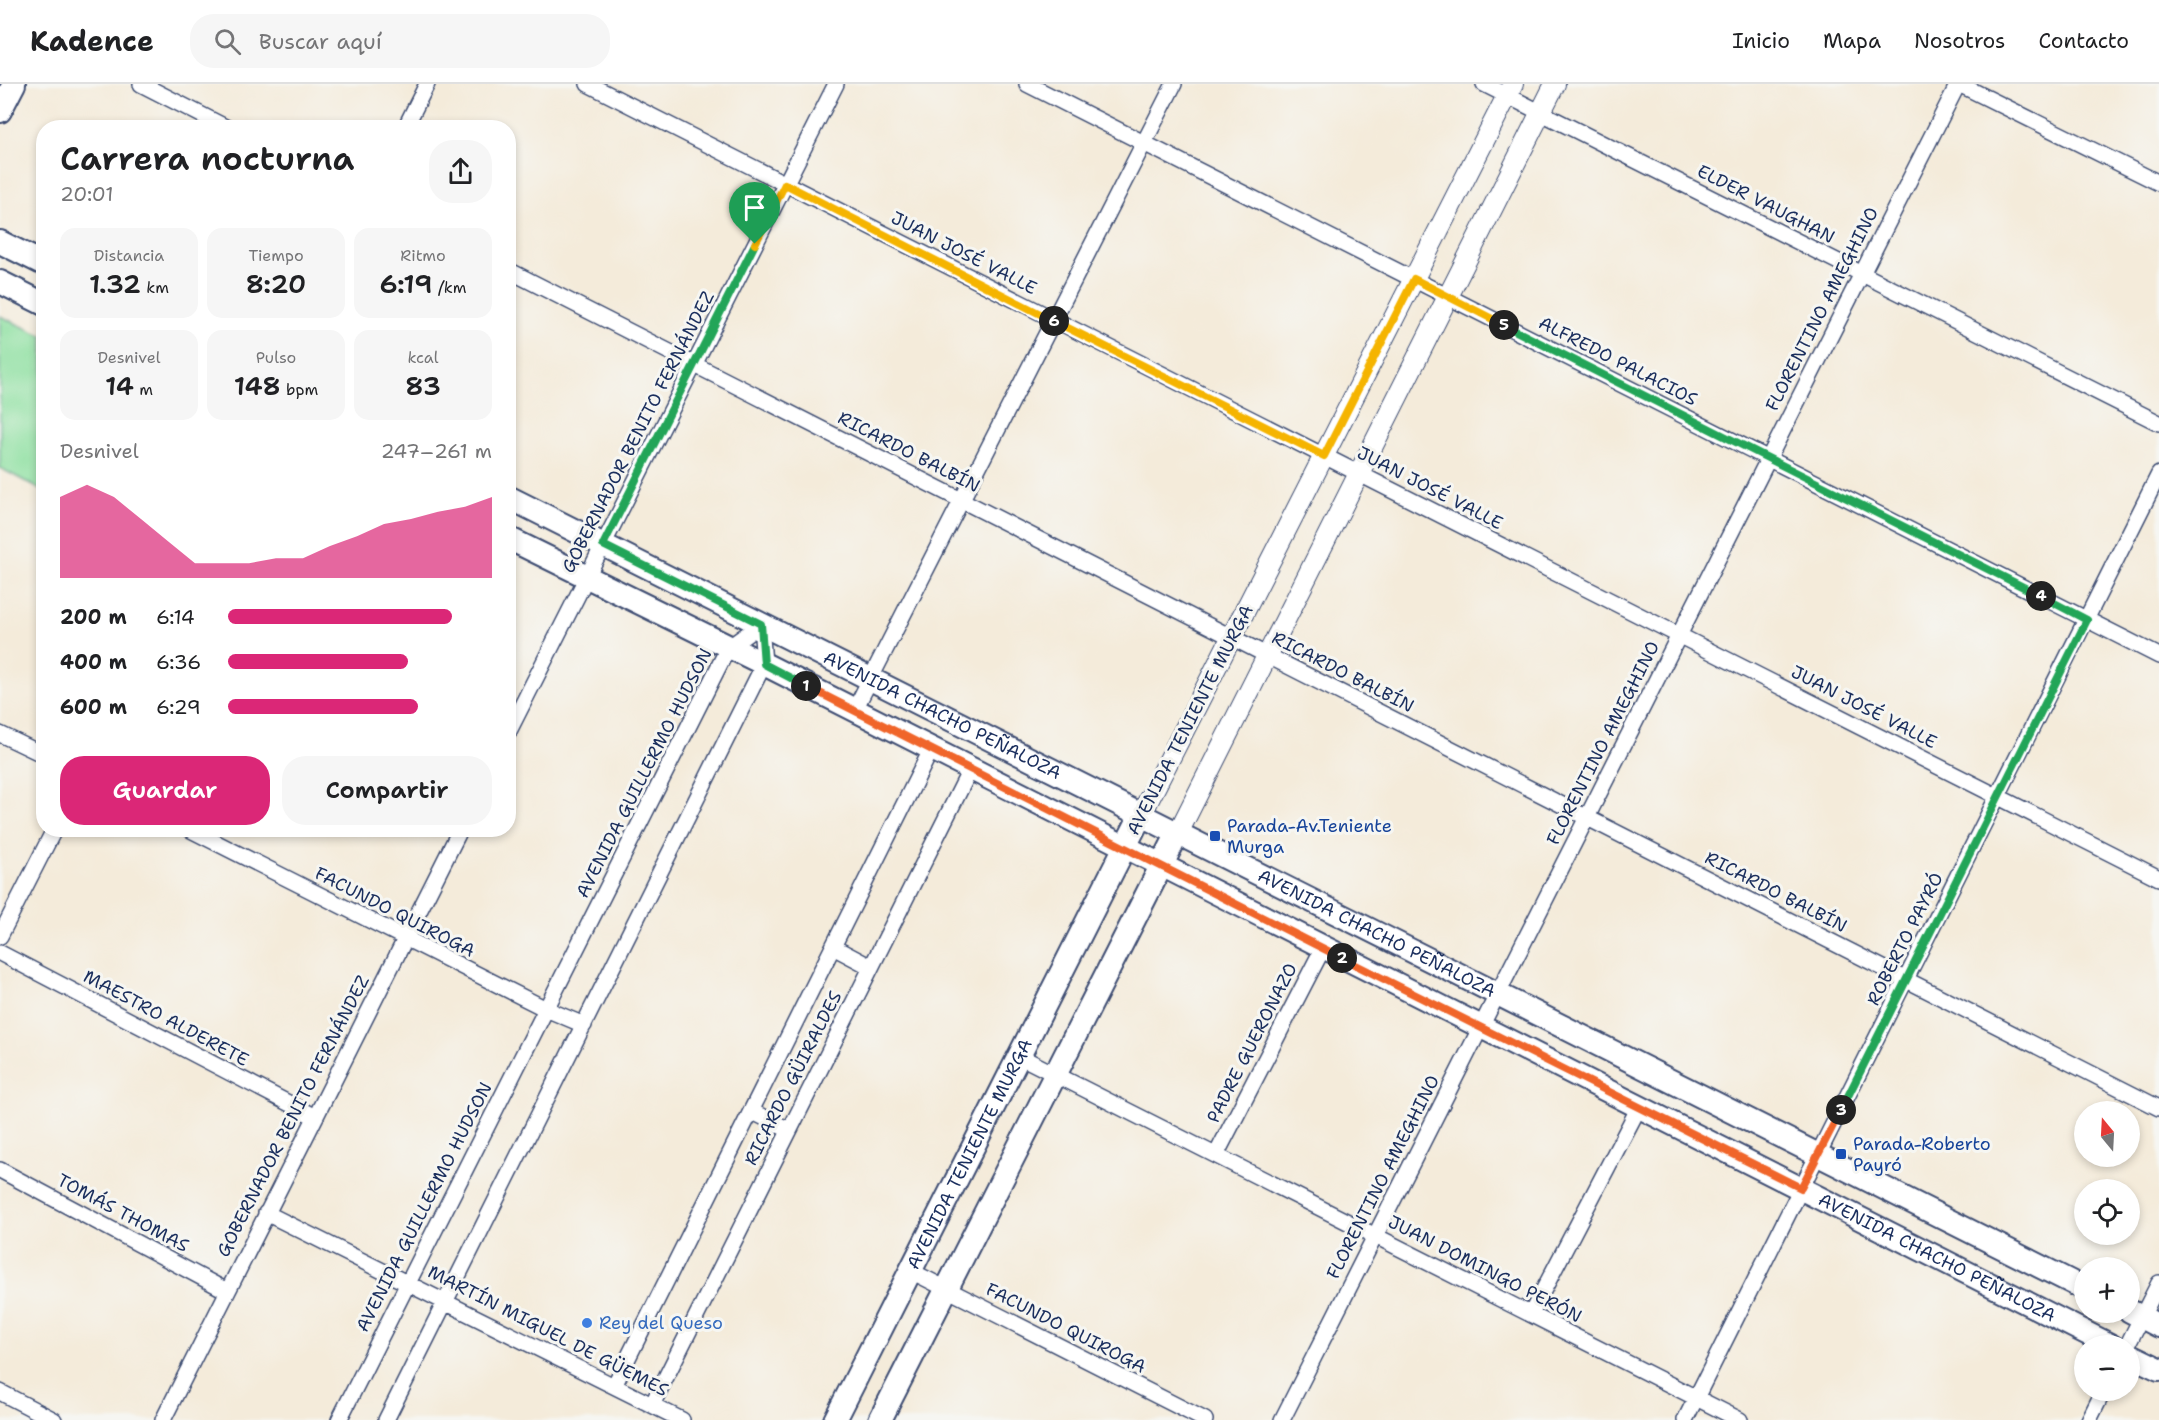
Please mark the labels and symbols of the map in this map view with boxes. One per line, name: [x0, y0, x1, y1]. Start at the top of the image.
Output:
street label: ELDER VAUGHAN: [1693, 159, 1839, 249]
pin: [729, 182, 780, 244]
street label: FLORENTINO AMEGHINO: [1760, 203, 1884, 415]
street label: JUAN JOSÉ VALLE: [887, 206, 1041, 300]
street label: GOBERNADOR BENITO FERNÁNDEZ: [556, 287, 720, 577]
pin: 6: [1039, 306, 1069, 336]
pin: 5: [1489, 310, 1519, 340]
street label: ALFREDO PALACIOS: [1535, 311, 1701, 411]
street label: RICARDO BALBÍN: [834, 406, 984, 498]
street label: JUAN JOSÉ VALLE: [1353, 441, 1507, 535]
pin: 4: [2026, 581, 2056, 611]
street label: AVENIDA TENIENTE MURGA: [1121, 601, 1259, 839]
street label: RICARDO BALBÍN: [1268, 626, 1418, 718]
street label: FLORENTINO AMEGHINO: [1541, 637, 1665, 849]
street label: AVENIDA GUILLERMO HUDSON: [570, 644, 718, 902]
street label: AVENIDA CHACHO PEÑALOZA: [819, 645, 1065, 785]
street label: JUAN JOSÉ VALLE: [1787, 660, 1941, 754]
pin: 1: [791, 671, 821, 701]
place label: Parada-Av.Teniente Murga: [1227, 814, 1392, 859]
marker: Parada-Av.Teniente Murga: [1208, 829, 1222, 843]
street label: RICARDO BALBÍN: [1701, 846, 1851, 938]
street label: FACUNDO QUIROGA: [311, 861, 479, 963]
street label: AVENIDA CHACHO PEÑALOZA: [1254, 863, 1500, 1003]
street label: ROBERTO PAYRÓ: [1861, 869, 1949, 1009]
pin: 2: [1327, 943, 1357, 973]
street label: PADRE GUERONAZO: [1201, 959, 1303, 1127]
street label: MAESTRO ALDERETE: [79, 964, 253, 1072]
street label: GOBERNADOR BENITO FERNÁNDEZ: [211, 971, 375, 1261]
street label: RICARDO GÜIRALDES: [739, 987, 847, 1169]
street label: AVENIDA TENIENTE MURGA: [901, 1035, 1038, 1274]
street label: FLORENTINO AMEGHINO: [1321, 1071, 1445, 1283]
street label: AVENIDA GUILLERMO HUDSON: [350, 1078, 498, 1336]
pin: 3: [1826, 1095, 1856, 1125]
north arrow: [2074, 1101, 2140, 1167]
place label: Parada-Roberto Payró: [1853, 1132, 1991, 1177]
marker: Parada-Roberto Payró: [1834, 1147, 1848, 1161]
street label: TOMÁS THOMAS: [53, 1168, 193, 1258]
street label: AVENIDA CHACHO PEÑALOZA: [1814, 1187, 2060, 1328]
street label: JUAN DOMINGO PERÓN: [1384, 1210, 1586, 1328]
street label: MARTÍN MIGUEL DE GÜEMES: [424, 1260, 672, 1402]
street label: FACUNDO QUIROGA: [982, 1277, 1150, 1379]
place label: Rey del Queso: [599, 1311, 723, 1335]
marker: Rey del Queso: [580, 1316, 594, 1330]

